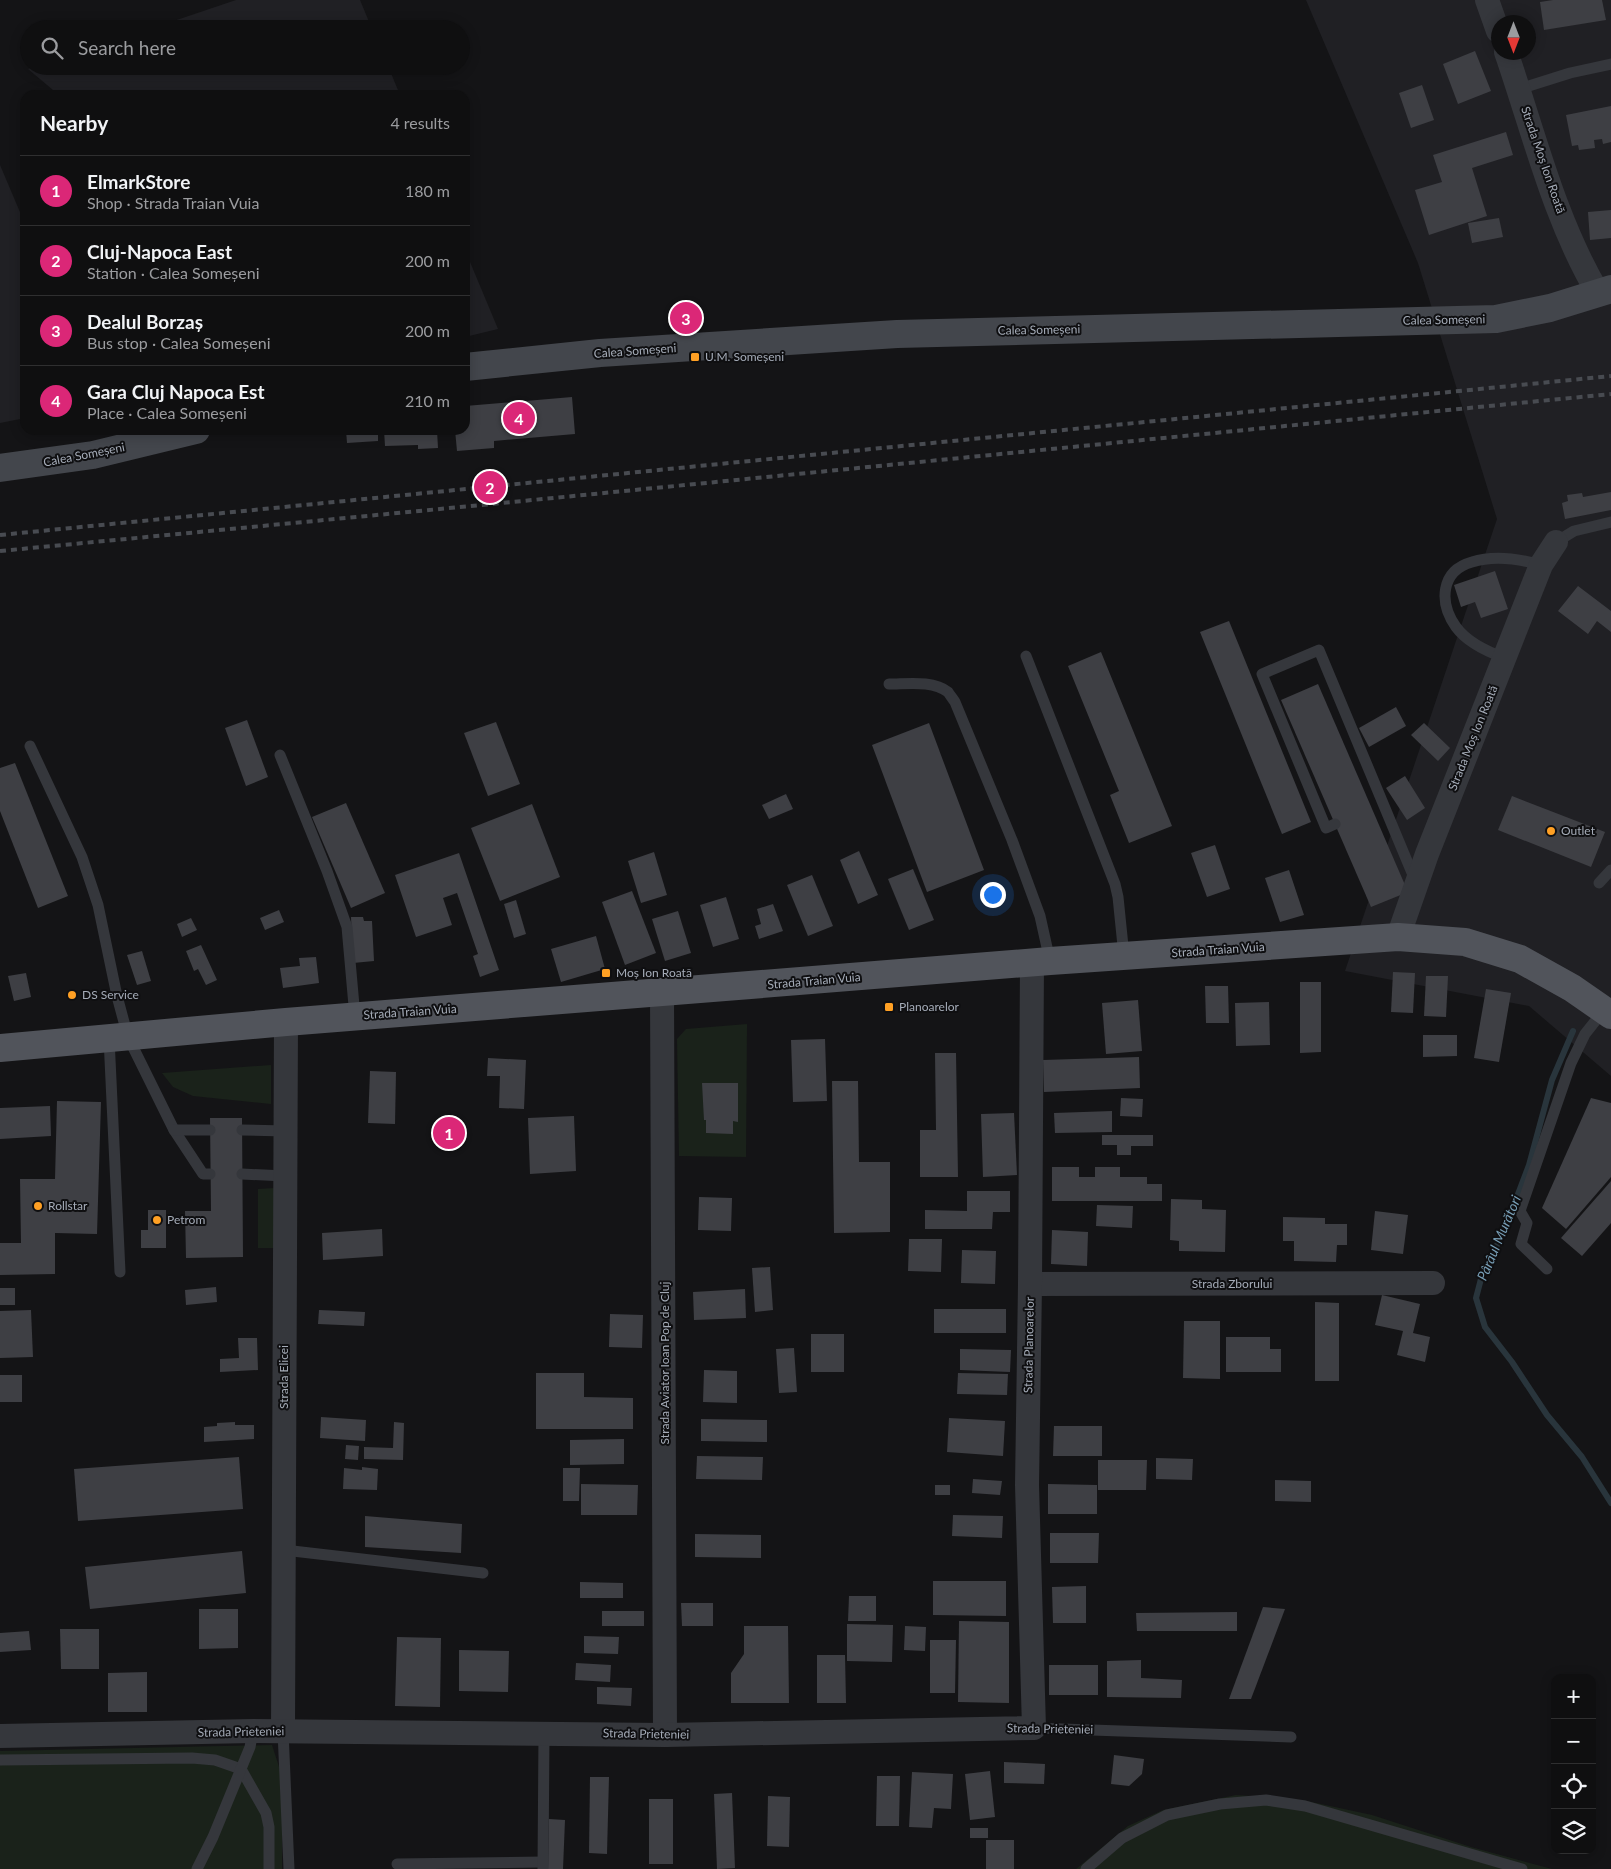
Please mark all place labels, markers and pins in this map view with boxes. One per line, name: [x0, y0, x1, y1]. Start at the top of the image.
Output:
pin: 3: [670, 299, 702, 337]
place label: U.M. Someșeni: [705, 349, 784, 364]
marker: U.M. Someșeni: [689, 351, 701, 363]
pin: 4: [503, 399, 535, 437]
pin: 2: [474, 468, 506, 506]
place label: Outlet: [1561, 823, 1596, 838]
marker: Outlet: [1545, 825, 1557, 837]
place label: Moș Ion Roată: [616, 965, 692, 980]
marker: Moș Ion Roată: [600, 967, 612, 979]
place label: DS Service: [82, 987, 139, 1002]
marker: DS Service: [66, 989, 78, 1001]
place label: Planoarelor: [899, 999, 960, 1014]
marker: Planoarelor: [883, 1001, 895, 1013]
pin: 1: [433, 1114, 465, 1152]
place label: Rollstar: [48, 1198, 88, 1213]
marker: Rollstar: [32, 1200, 44, 1212]
place label: Petrom: [167, 1212, 205, 1227]
marker: Petrom: [151, 1214, 163, 1226]

